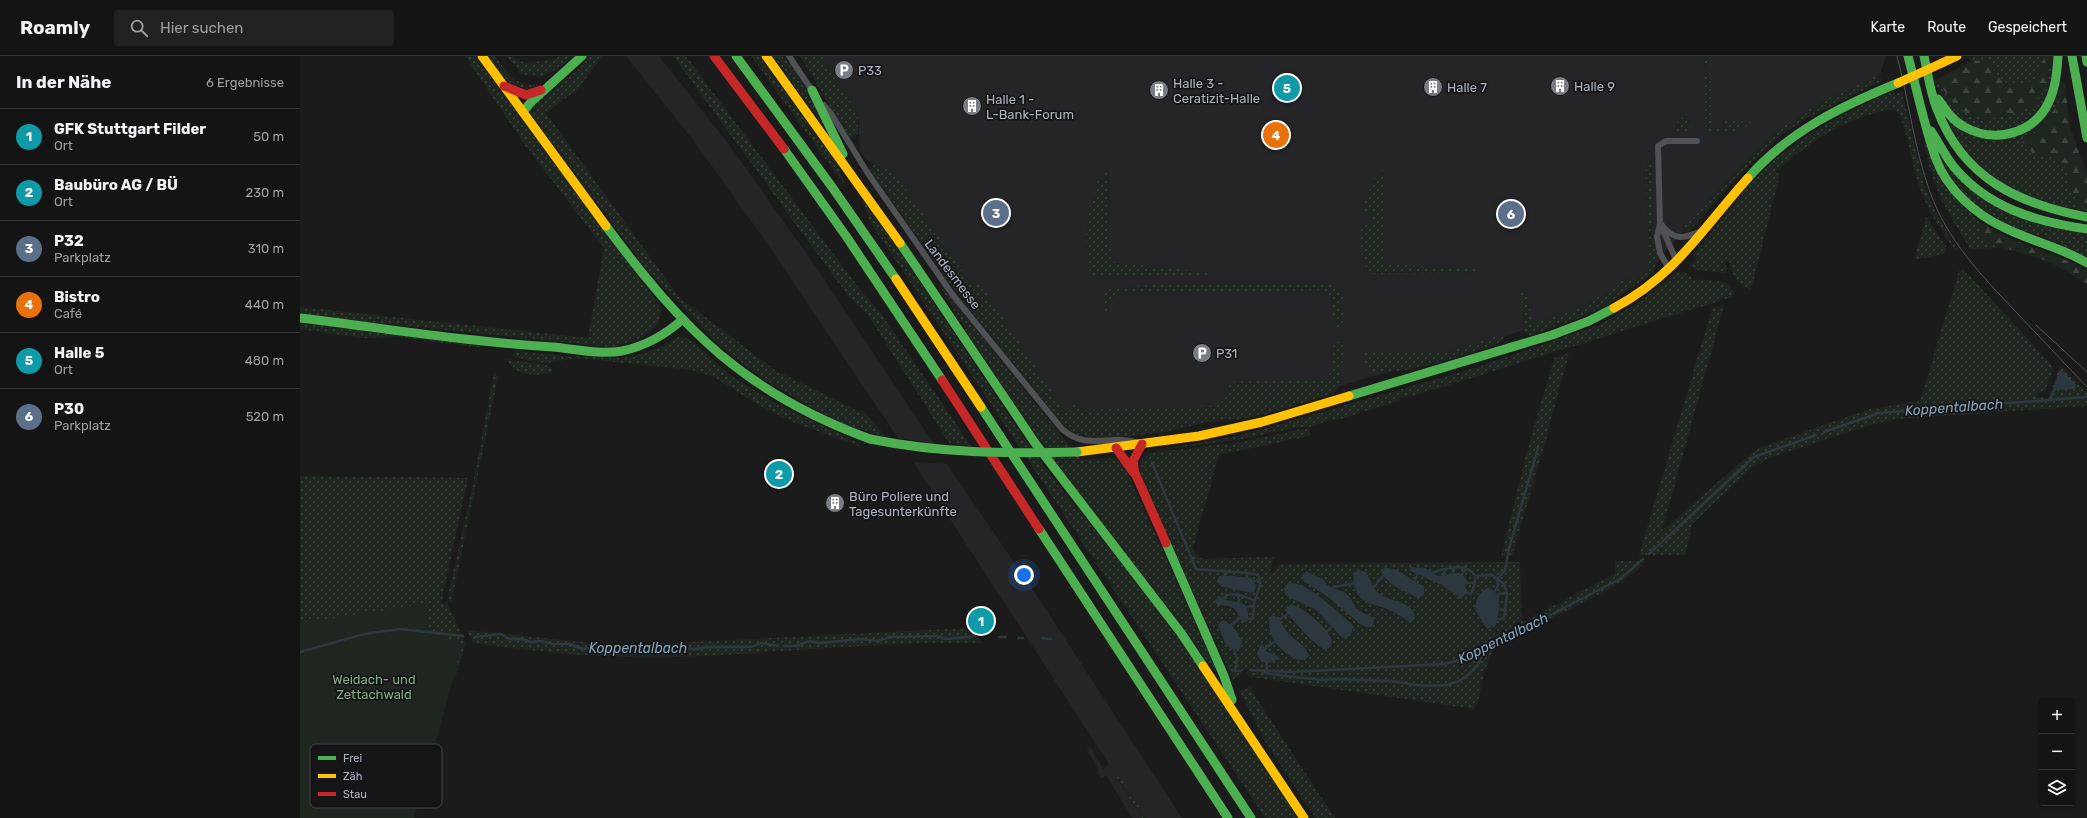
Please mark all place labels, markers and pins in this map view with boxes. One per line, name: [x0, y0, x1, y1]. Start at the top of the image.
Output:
parking icon: P33: [833, 59, 855, 81]
place label: P33: [858, 63, 882, 78]
pin: 5: [1274, 73, 1300, 103]
building icon: Halle 9: [1549, 75, 1571, 97]
place label: Halle 3 - Ceratizit-Halle: [1173, 76, 1260, 106]
building icon: Halle 7: [1422, 76, 1444, 98]
building icon: Halle 3 - Ceratizit-Halle: [1148, 79, 1170, 101]
place label: Halle 9: [1574, 79, 1615, 94]
place label: Halle 7: [1447, 80, 1487, 95]
place label: Halle 1 - L-Bank-Forum: [986, 92, 1074, 122]
building icon: Halle 1 - L-Bank-Forum: [961, 95, 983, 117]
pin: 4: [1263, 120, 1289, 150]
pin: 3: [983, 198, 1009, 228]
pin: 6: [1498, 199, 1524, 229]
parking icon: P31: [1191, 342, 1213, 364]
place label: P31: [1216, 346, 1237, 361]
pin: 2: [766, 459, 792, 489]
place label: Büro Poliere und Tagesunterkünfte: [849, 489, 957, 520]
building icon: Büro Poliere und Tagesunterkünfte: [824, 492, 846, 514]
pin: 1: [968, 606, 994, 636]

